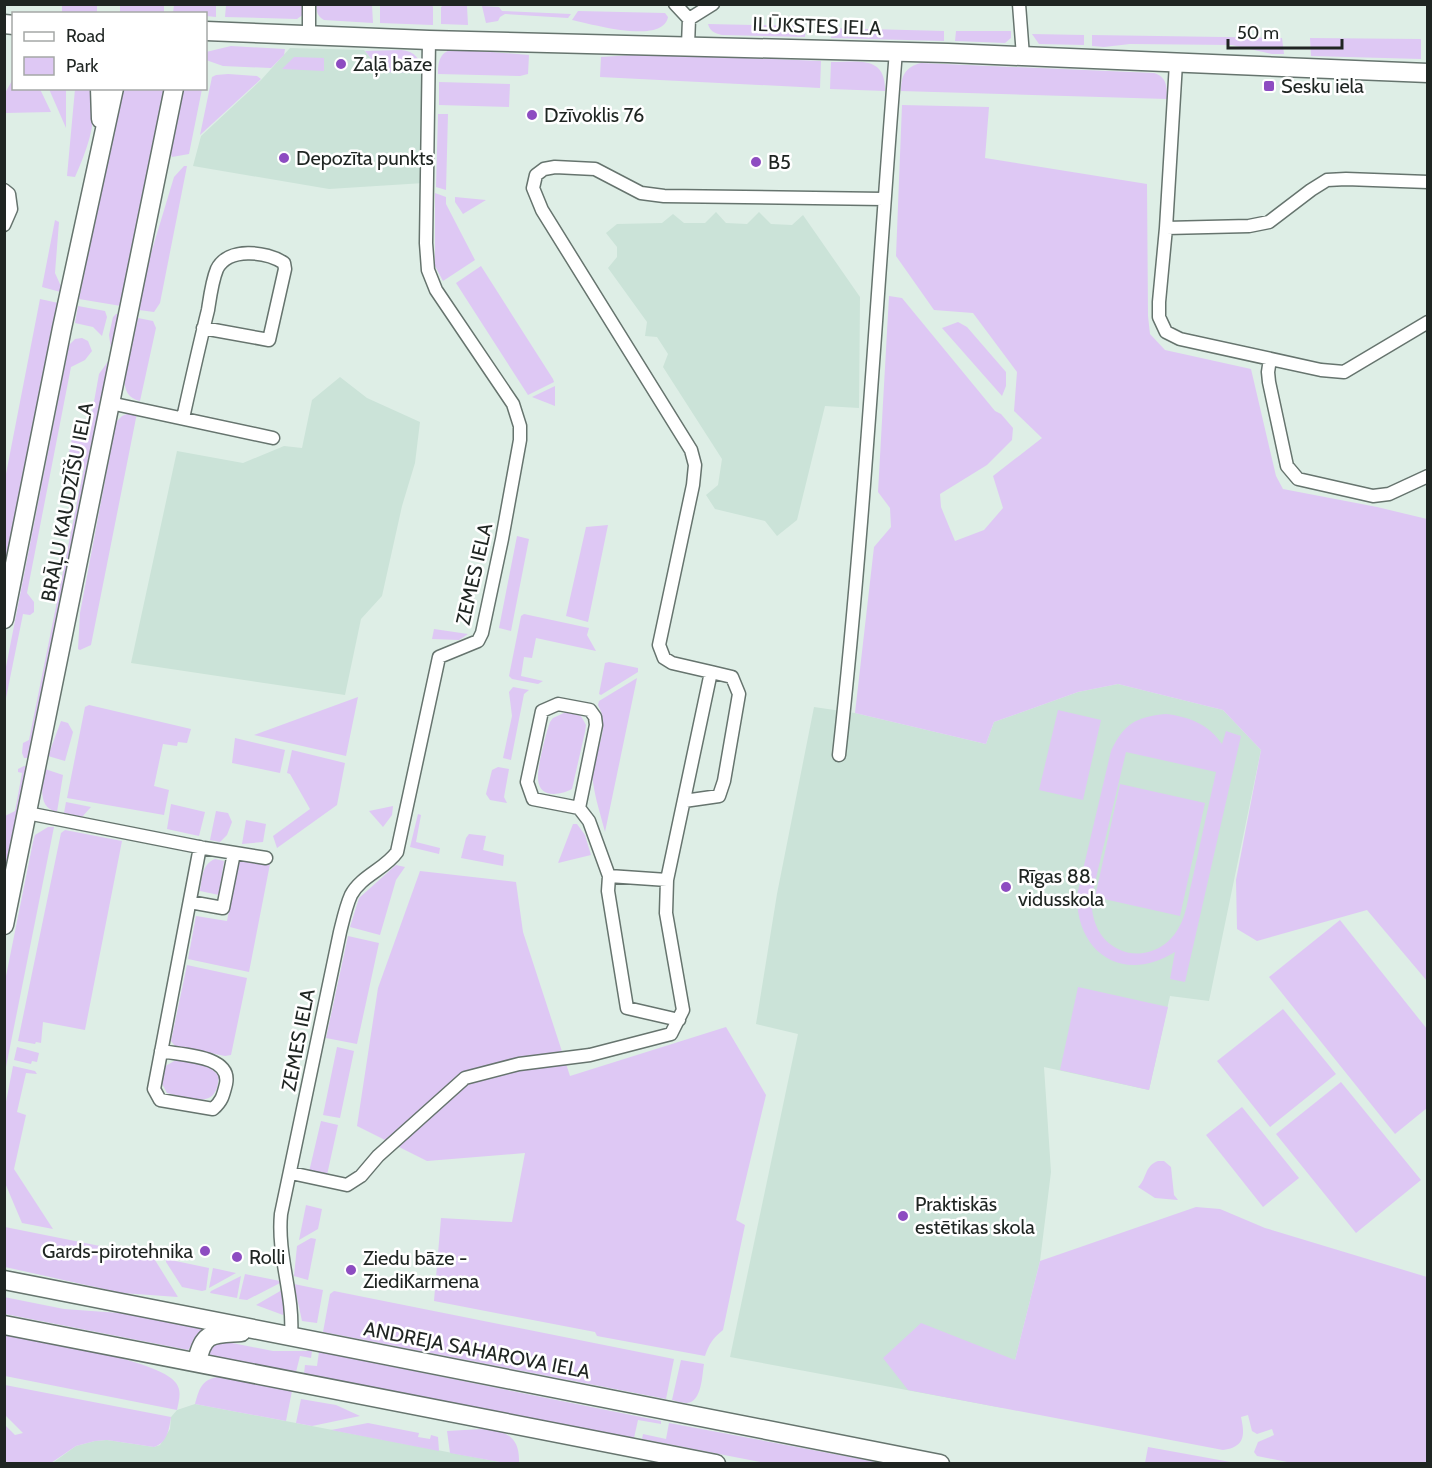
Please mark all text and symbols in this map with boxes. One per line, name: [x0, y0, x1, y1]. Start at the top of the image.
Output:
legend: [12, 12, 207, 90]
street label: ILŪKSTES IELA: [752, 12, 883, 40]
scale bar: [1228, 12, 1342, 50]
text: 50 m: [1237, 22, 1279, 44]
text: Road: [66, 25, 105, 47]
place label: Zaļā bāze: [353, 52, 432, 77]
text: Park: [66, 55, 99, 77]
marker: Zaļā bāze: [334, 57, 348, 71]
place label: Sesku iela: [1281, 74, 1364, 98]
marker: Sesku iela: [1262, 79, 1276, 93]
place label: Dzīvoklis 76: [544, 103, 644, 127]
marker: Dzīvoklis 76: [525, 108, 539, 122]
place label: Depozīta punkts: [296, 146, 434, 170]
place label: B5: [768, 150, 791, 174]
marker: Depozīta punkts: [277, 151, 291, 165]
marker: B5: [749, 155, 763, 169]
street label: BRĀĻU KAUDZĪŠU IELA: [36, 400, 99, 604]
street label: ZEMES IELA: [451, 520, 498, 627]
place label: Rīgas 88. vidusskola: [1018, 864, 1104, 911]
marker: Rīgas 88. vidusskola: [999, 880, 1013, 894]
street label: ZEMES IELA: [276, 986, 320, 1093]
place label: Praktiskās estētikas skola: [915, 1192, 1035, 1239]
marker: Praktiskās estētikas skola: [896, 1209, 910, 1223]
place label: Gards-pirotehnika: [42, 1239, 193, 1263]
marker: Gards-pirotehnika: [198, 1244, 212, 1258]
place label: Rolli: [249, 1245, 285, 1269]
place label: Ziedu bāze - ZiediKarmena: [363, 1246, 480, 1293]
marker: Rolli: [230, 1250, 244, 1264]
marker: Ziedu bāze - ZiediKarmena: [344, 1263, 358, 1277]
street label: ANDREJA SAHAROVA IELA: [362, 1316, 593, 1384]

